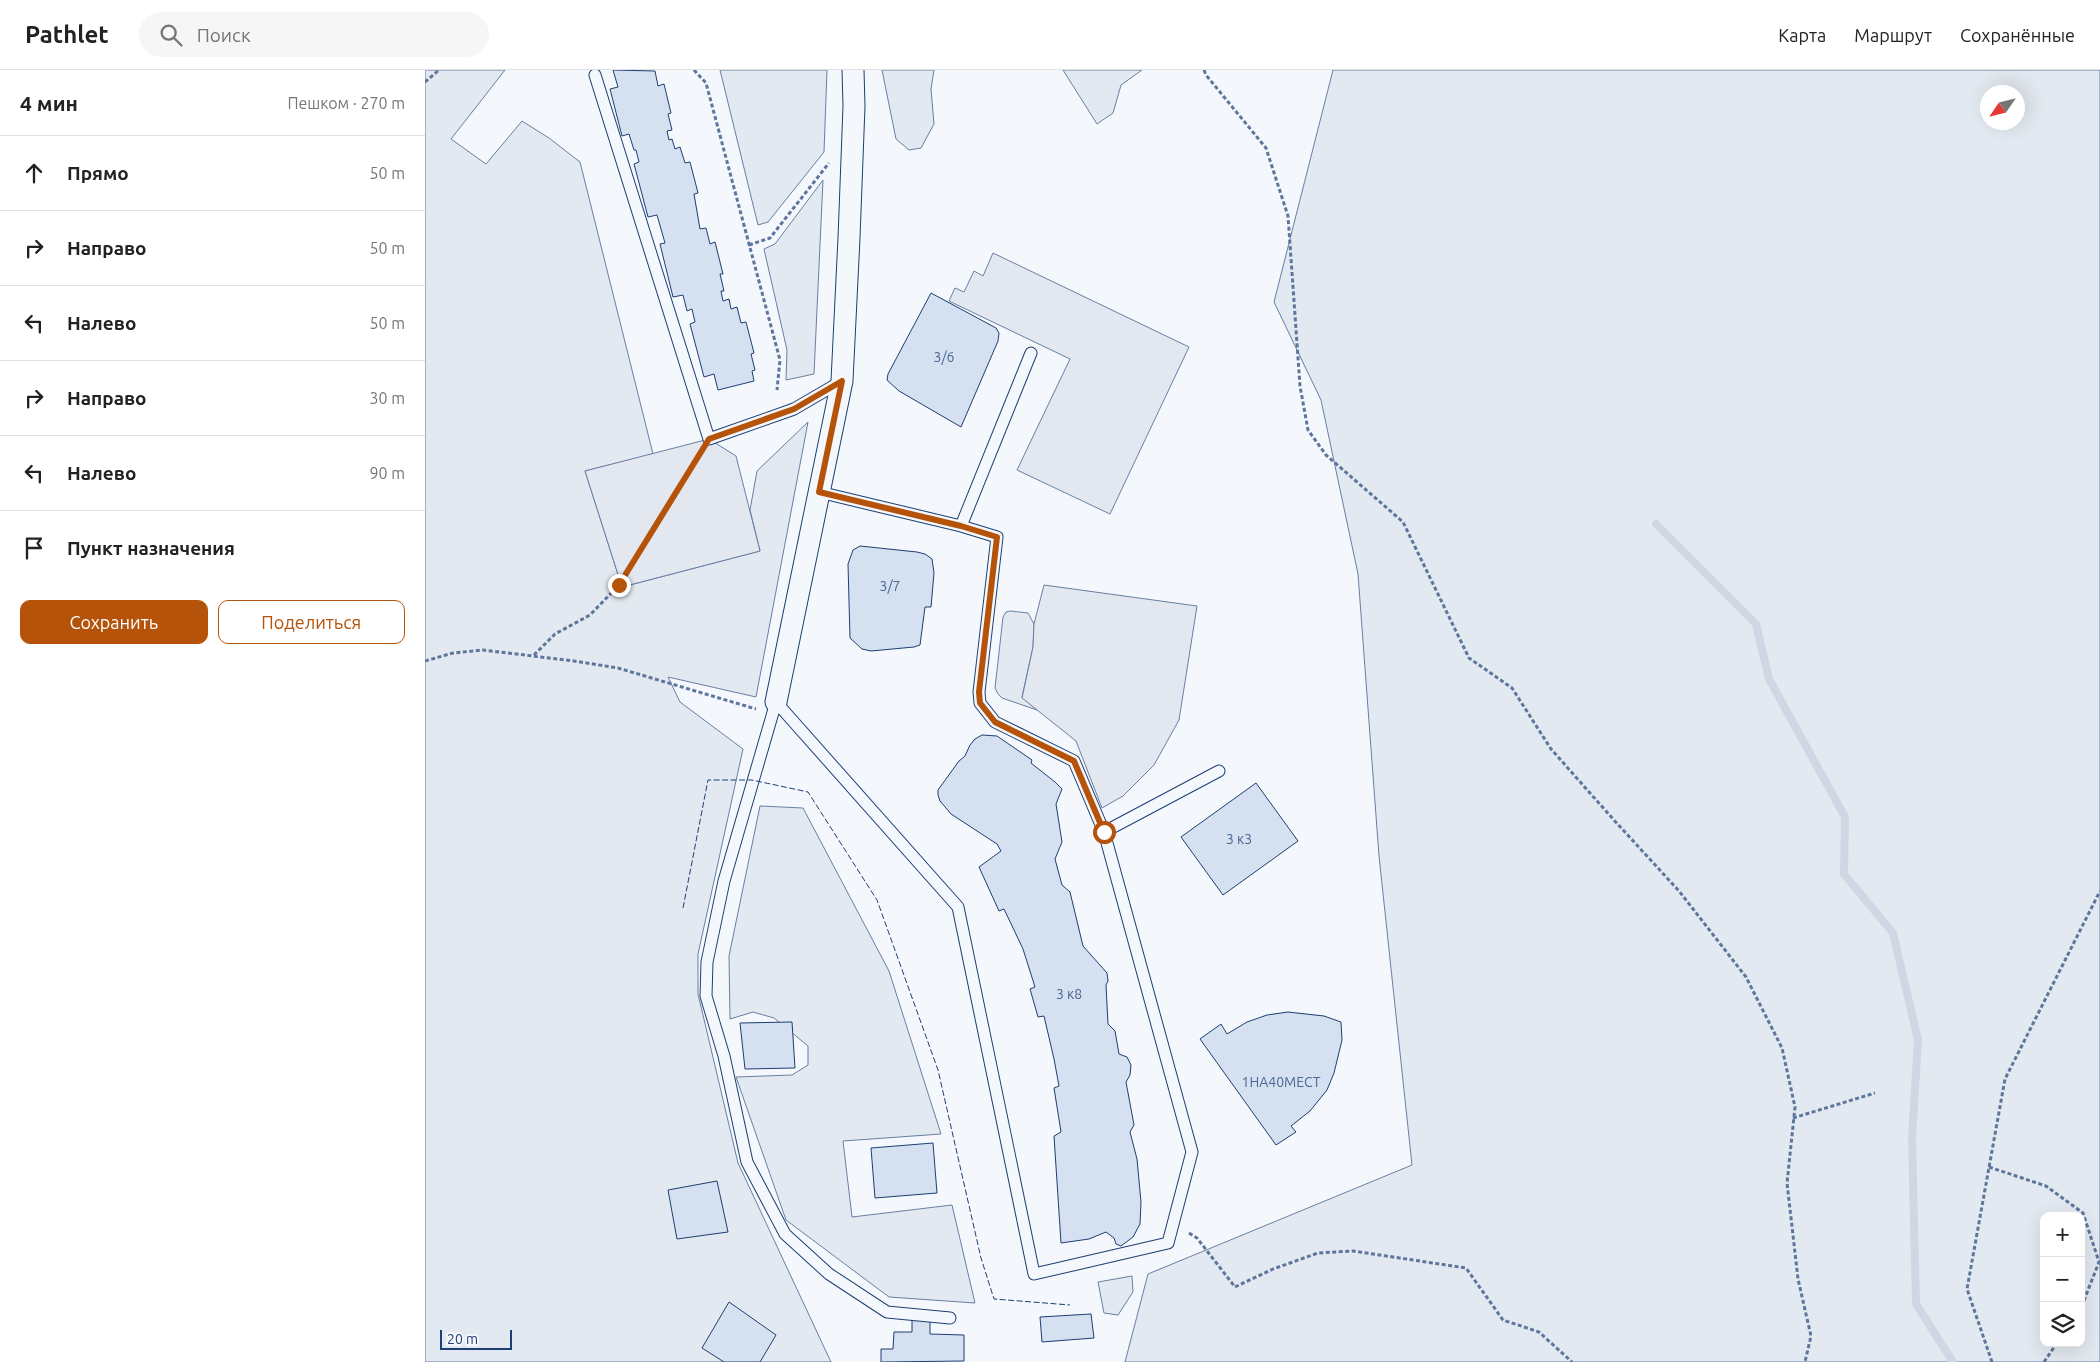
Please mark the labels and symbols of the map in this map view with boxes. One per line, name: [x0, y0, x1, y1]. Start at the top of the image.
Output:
north arrow: [1980, 85, 2025, 130]
house number: 3/6: [934, 349, 955, 365]
route end: [608, 574, 631, 597]
house number: 3/7: [880, 578, 900, 594]
route start: [1093, 821, 1116, 844]
house number: 3 к3: [1226, 831, 1252, 847]
house number: 3 к8: [1056, 986, 1082, 1002]
house number: 1НА40МЕСТ: [1242, 1074, 1321, 1090]
scale bar: [440, 1327, 513, 1350]

